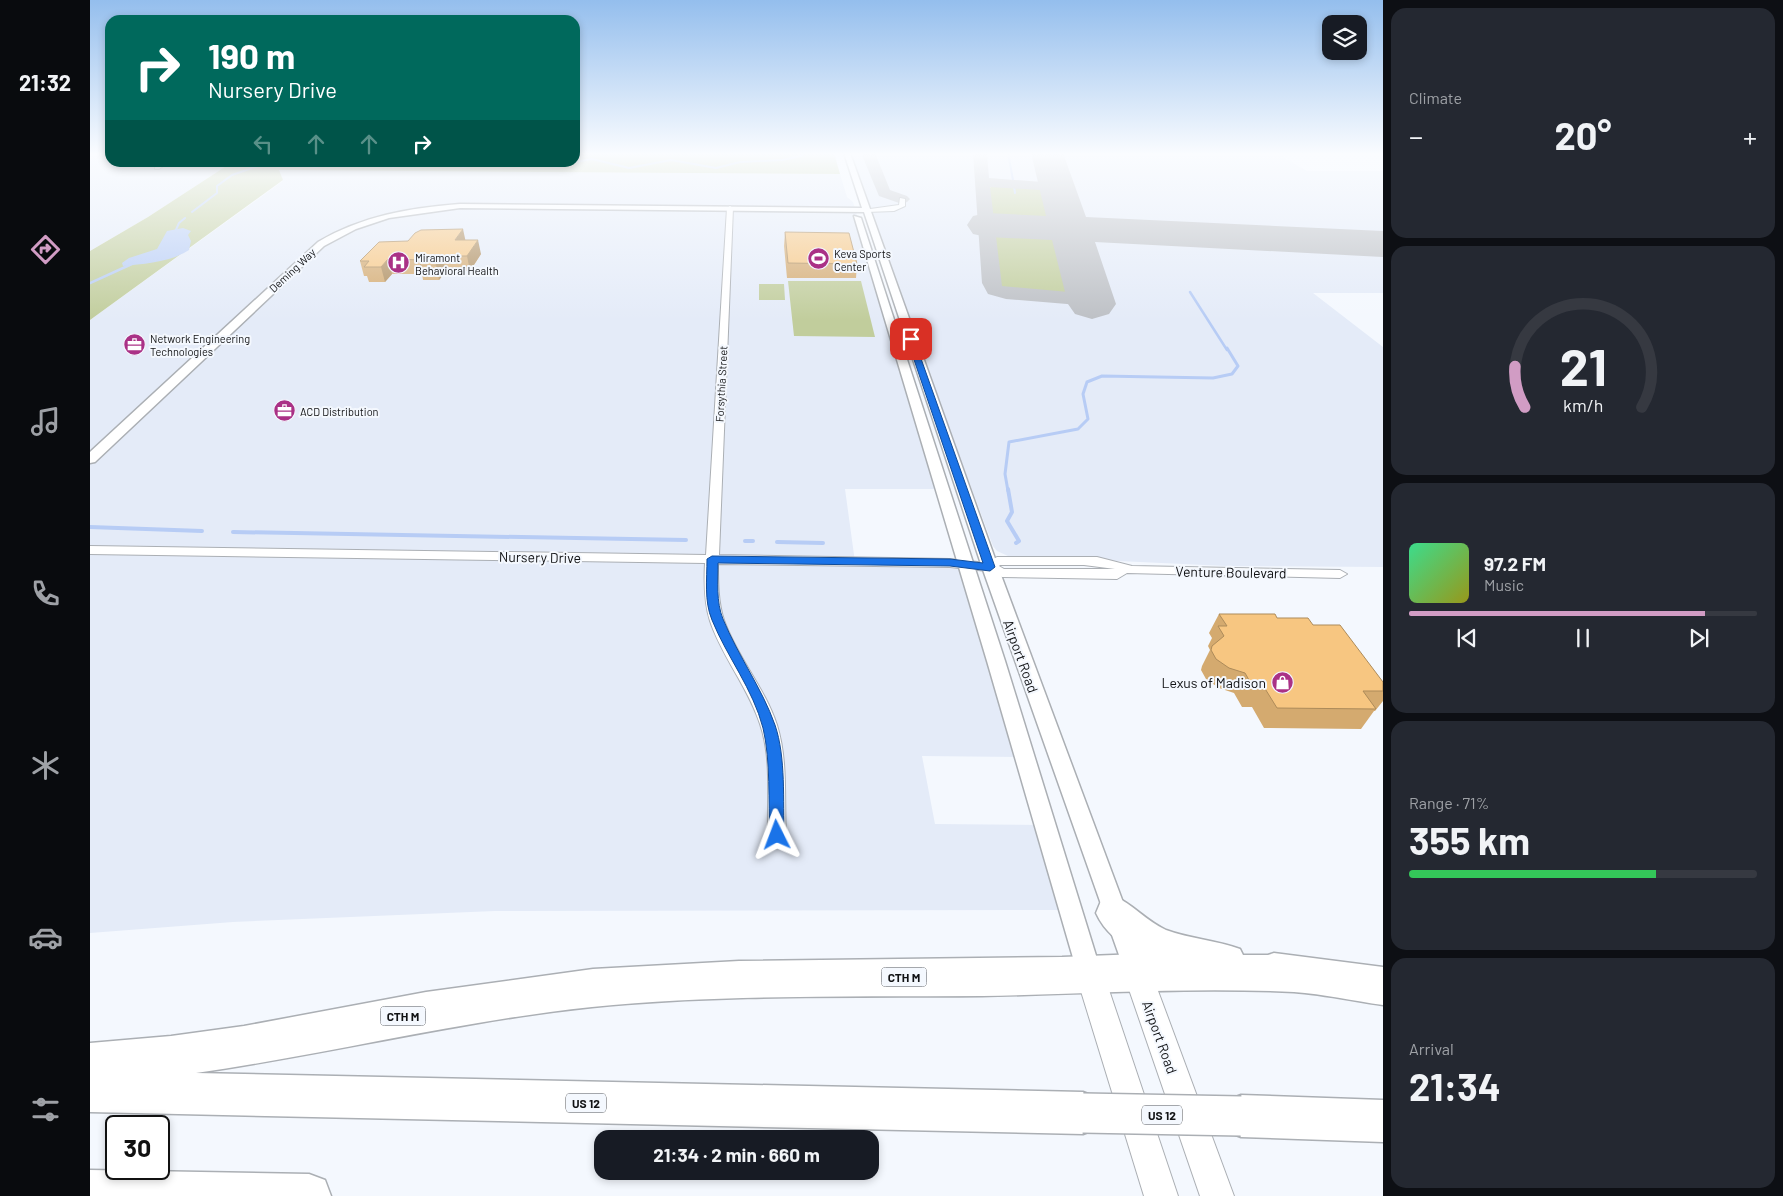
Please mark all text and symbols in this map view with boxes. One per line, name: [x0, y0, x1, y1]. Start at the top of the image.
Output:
map controls: [1322, 15, 1367, 60]
button: layers: [1322, 15, 1367, 60]
text: 190 m: [208, 34, 295, 76]
icon: right: [125, 35, 190, 100]
text: 21:32: [19, 69, 71, 95]
text: Nursery Drive: [208, 76, 337, 102]
text: Climate: [1409, 88, 1462, 107]
text: 20°: [1554, 112, 1612, 158]
text: −: [1409, 119, 1423, 153]
text: +: [1743, 119, 1757, 153]
icon: left: [249, 130, 277, 158]
icon: ahead: [302, 130, 330, 158]
icon: ahead: [355, 130, 383, 158]
icon: right: [408, 130, 436, 158]
icon: directions: [28, 232, 63, 267]
street label: Deming Way: [266, 245, 318, 295]
sports icon: Keva Sports Center: [806, 247, 830, 271]
place label: Keva Sports Center: [834, 247, 891, 273]
hospital icon: Miramont Behavioral Health: [387, 251, 411, 275]
place label: Miramont Behavioral Health: [415, 251, 499, 277]
pin: [890, 318, 932, 360]
icon: arrive: [897, 325, 925, 353]
office icon: Network Engineering Technologies: [122, 332, 146, 356]
place label: Network Engineering Technologies: [150, 332, 250, 358]
text: 21: [1559, 334, 1607, 396]
street label: Forsythia Street: [713, 346, 729, 422]
text: km/h: [1563, 394, 1603, 416]
office icon: ACD Distribution: [272, 399, 296, 423]
icon: music: [28, 404, 63, 439]
place label: ACD Distribution: [300, 405, 379, 418]
street label: Nursery Drive: [499, 548, 581, 566]
text: 97.2 FM: [1484, 552, 1546, 575]
street label: Venture Boulevard: [1175, 563, 1287, 581]
text: Music: [1484, 575, 1524, 594]
icon: phone: [28, 576, 63, 611]
street label: Airport Road: [1000, 617, 1042, 695]
icon: previous: [1453, 624, 1481, 652]
icon: pause: [1569, 624, 1597, 652]
icon: next: [1685, 624, 1713, 652]
shop icon: Lexus of Madison: [1270, 670, 1294, 694]
place label: Lexus of Madison: [1161, 674, 1266, 691]
icon: climate: [28, 748, 63, 783]
text: Range · 71%: [1409, 793, 1489, 812]
position arrow: [750, 808, 802, 860]
text: 355 km: [1409, 817, 1530, 863]
icon: car: [28, 920, 63, 955]
road number: CTH M: [882, 968, 926, 986]
street label: Airport Road: [1139, 998, 1181, 1076]
road number: CTH M: [380, 1006, 426, 1026]
text: Arrival: [1409, 1039, 1454, 1058]
text: 21:34: [1409, 1063, 1501, 1109]
icon: filters: [28, 1092, 63, 1127]
road number: US 12: [566, 1094, 606, 1112]
road number: US 12: [1142, 1106, 1182, 1124]
speed limit sign: 30: [105, 1115, 170, 1180]
text: 21:34 · 2 min · 660 m: [653, 1143, 820, 1166]

